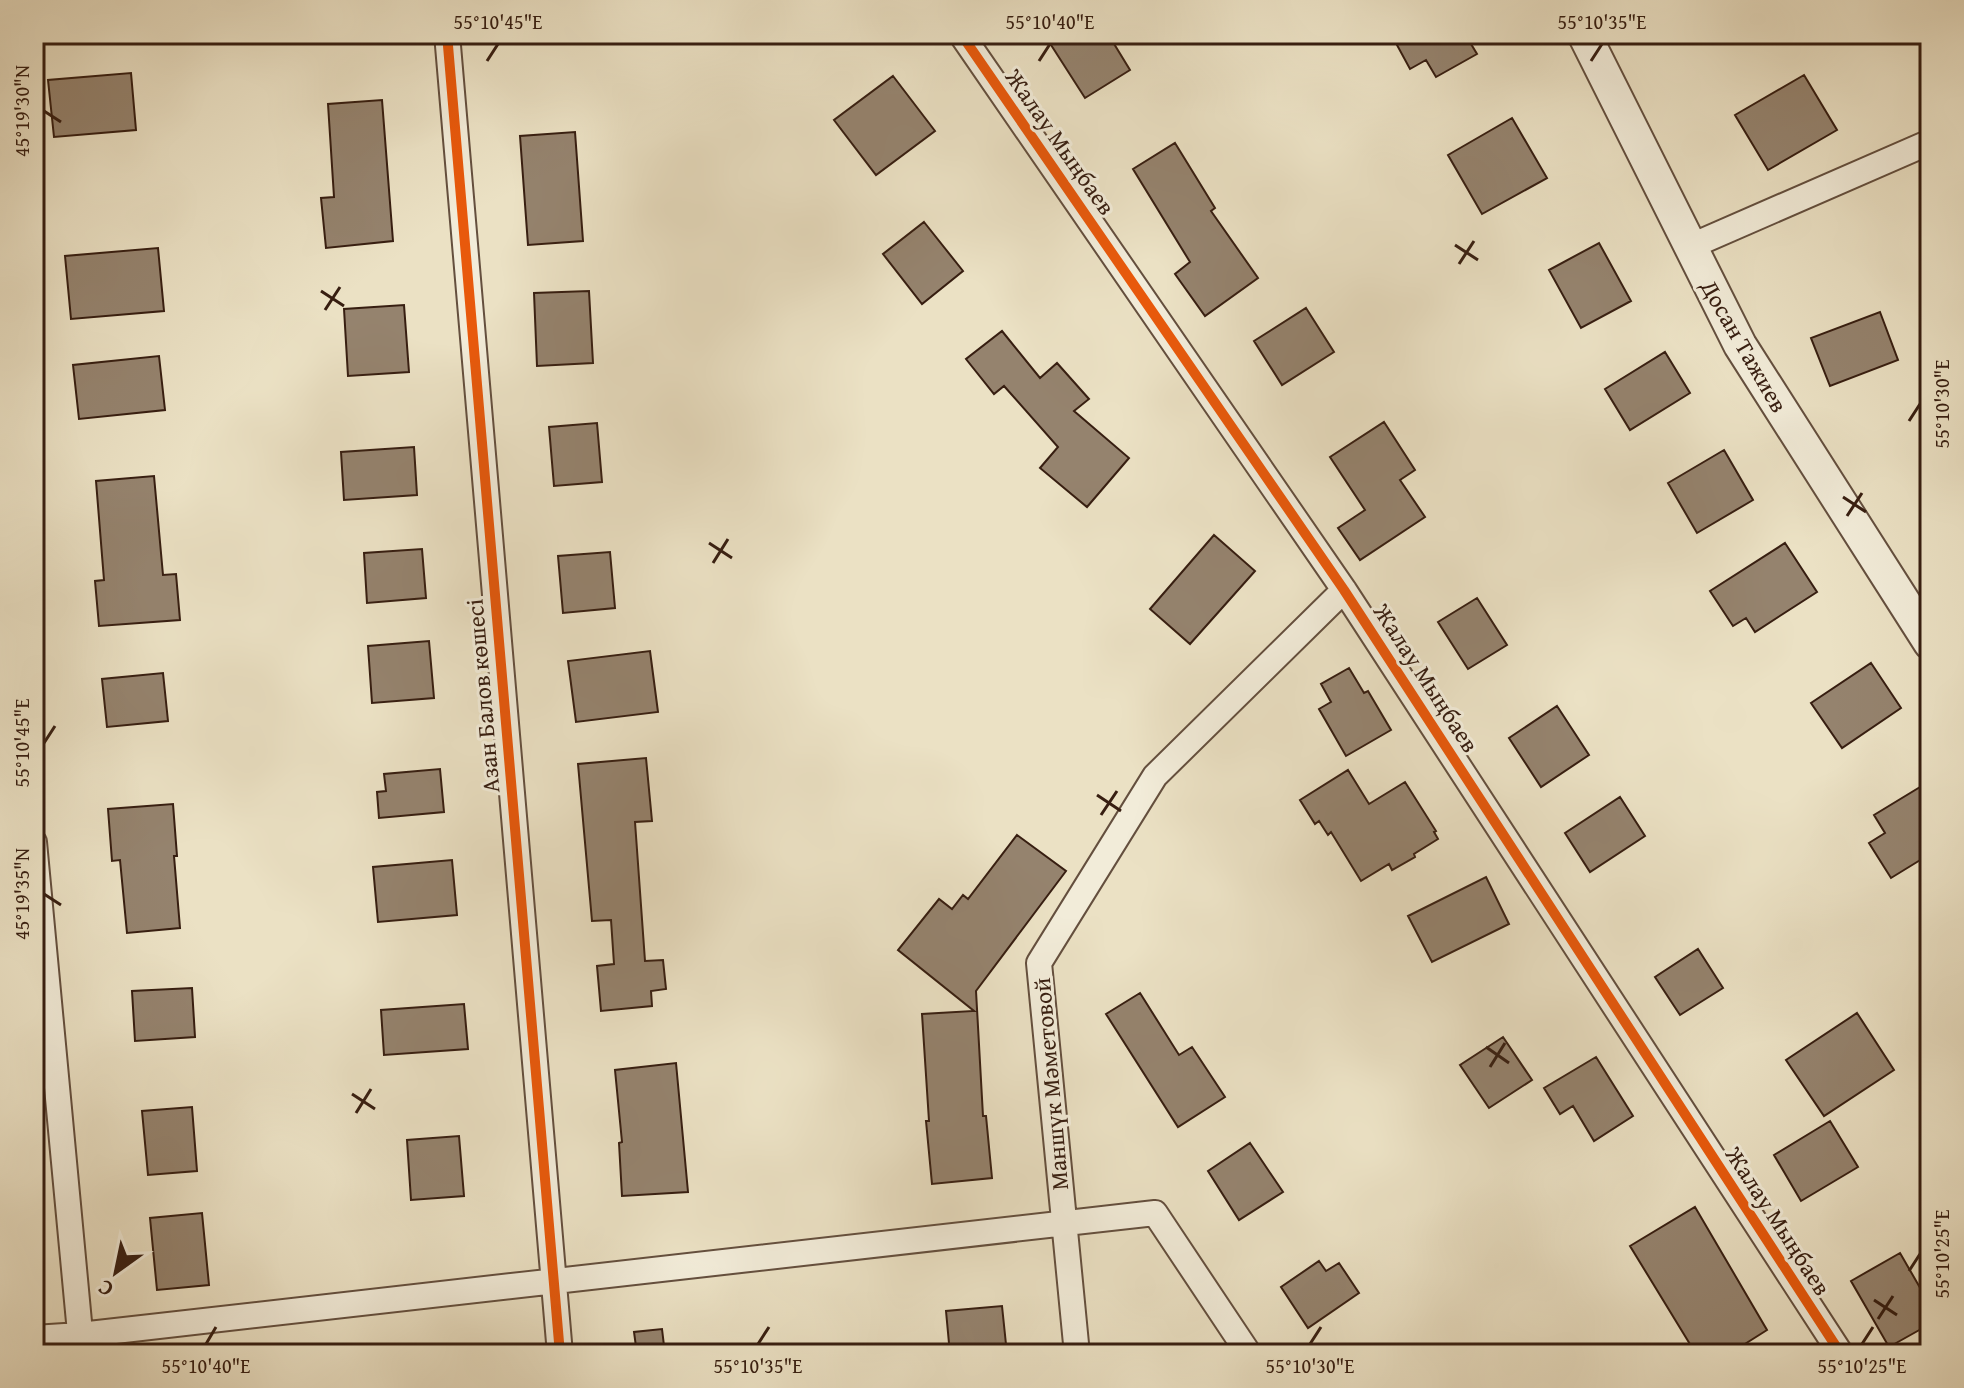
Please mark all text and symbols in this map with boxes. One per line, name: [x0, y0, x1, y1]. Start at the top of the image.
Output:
text: 55°10'45"E: [454, 7, 542, 36]
text: 55°10'40"E: [1006, 7, 1094, 36]
text: 55°10'35"E: [1558, 7, 1646, 36]
street label: Жалау Мыңбаев: [996, 61, 1124, 222]
text: 45°19'30"N: [7, 65, 36, 157]
street label: Досан Тажиев: [1692, 272, 1797, 419]
text: 55°10'30"E: [1927, 360, 1956, 448]
street label: Жалау Мыңбаев: [1365, 595, 1488, 759]
street label: Азан Балов көшесі: [457, 597, 508, 795]
text: 55°10'45"E: [7, 699, 36, 787]
text: 45°19'35"N: [7, 848, 36, 940]
street label: Маншүк Мәметовой: [1024, 976, 1077, 1192]
street label: Жалау Мыңбаев: [1717, 1138, 1840, 1302]
text: 55°10'25"E: [1927, 1210, 1956, 1298]
north arrow: [76, 1232, 156, 1312]
text: С: [91, 1272, 119, 1306]
text: 55°10'40"E: [162, 1351, 250, 1380]
text: 55°10'35"E: [714, 1351, 802, 1380]
text: 55°10'30"E: [1266, 1351, 1354, 1380]
text: 55°10'25"E: [1818, 1351, 1906, 1380]

